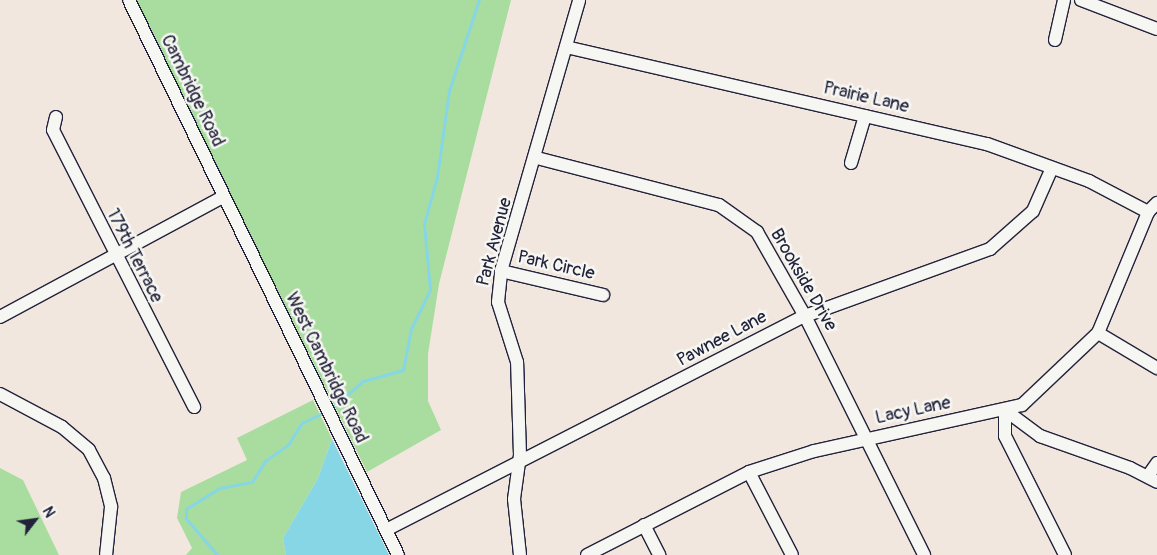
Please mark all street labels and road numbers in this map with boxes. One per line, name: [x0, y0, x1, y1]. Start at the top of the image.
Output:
street label: Cambridge Road: [156, 32, 228, 150]
street label: Prairie Lane: [821, 78, 911, 118]
street label: Park Avenue: [473, 195, 517, 289]
street label: 179th Terrace: [101, 205, 167, 307]
street label: Brookside Drive: [765, 225, 841, 335]
street label: Park Circle: [515, 247, 597, 285]
street label: West Cambridge Road: [280, 289, 372, 447]
street label: Pawnee Lane: [673, 306, 771, 372]
street label: Lacy Lane: [873, 393, 953, 429]

